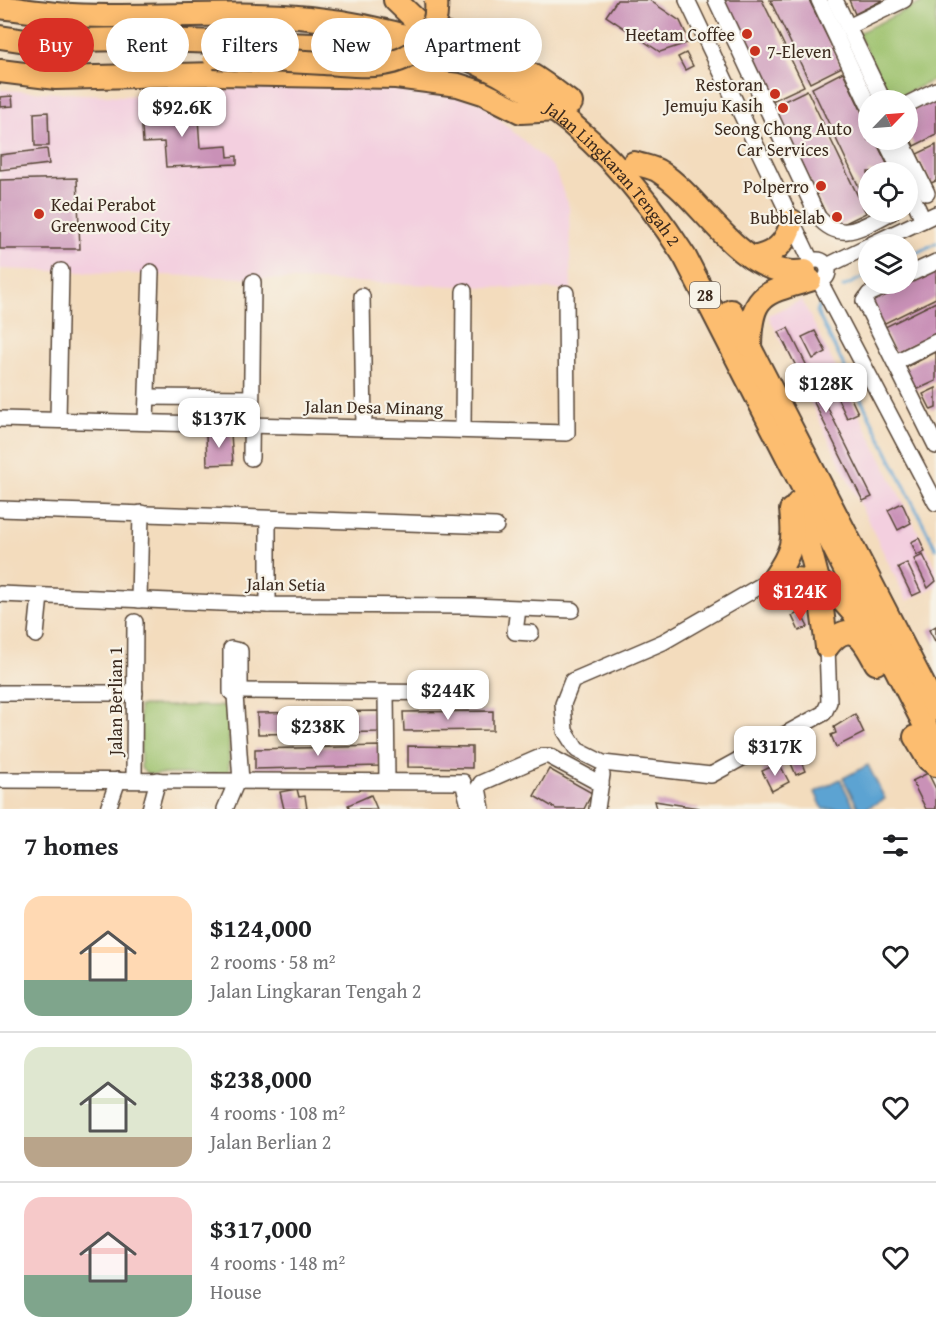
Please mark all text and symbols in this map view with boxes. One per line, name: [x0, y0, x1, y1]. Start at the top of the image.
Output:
chip: Buy: [18, 18, 94, 72]
chip: Rent: [106, 18, 189, 72]
chip: Filters: [201, 18, 299, 72]
chip: New: [311, 18, 392, 72]
chip: Apartment: [404, 18, 542, 72]
place label: Heetam Coffee: [625, 21, 735, 48]
marker: Heetam Coffee: [740, 27, 754, 41]
place label: 7-Eleven: [767, 38, 832, 65]
marker: 7-Eleven: [748, 44, 762, 58]
place label: Restoran Jemuju Kasih: [662, 71, 763, 119]
pin: $92.6K: [133, 87, 231, 138]
marker: Restoran Jemuju Kasih: [768, 87, 782, 101]
north arrow: [858, 90, 918, 150]
map controls: [858, 90, 918, 294]
text: $92.6K: [152, 92, 212, 121]
street label: Jalan Lingkaran Tengah 2: [538, 93, 688, 251]
marker: Seong Chong Auto Car Services: [776, 101, 790, 115]
place label: Seong Chong Auto Car Services: [714, 115, 852, 163]
button: locate: [858, 162, 918, 222]
place label: Polperro: [743, 173, 809, 200]
marker: Polperro: [814, 179, 828, 193]
place label: Kedai Perabot Greenwood City: [51, 191, 170, 239]
place label: Bubblelab: [750, 204, 825, 231]
marker: Kedai Perabot Greenwood City: [32, 207, 46, 221]
marker: Bubblelab: [830, 210, 844, 224]
button: layers: [858, 234, 918, 294]
road number: 28: [690, 282, 720, 308]
pin: $128K: [784, 363, 868, 414]
text: $128K: [799, 368, 853, 397]
street label: Jalan Desa Minang: [303, 392, 443, 422]
pin: $137K: [177, 398, 261, 449]
text: $137K: [192, 403, 246, 432]
street label: Jalan Setia: [244, 570, 326, 598]
pin: $124K: [758, 571, 842, 622]
text: $124K: [773, 576, 827, 605]
street label: Jalan Berlian 1: [102, 646, 129, 758]
pin: $244K: [406, 670, 490, 721]
text: $244K: [421, 675, 475, 704]
pin: $238K: [276, 706, 360, 757]
text: $238K: [291, 711, 345, 740]
pin: $317K: [733, 726, 817, 777]
text: $317K: [748, 731, 802, 760]
text: 7 homes: [24, 826, 119, 865]
icon: filters: [879, 829, 912, 862]
text: $124,000: [210, 908, 312, 947]
icon: home: [72, 920, 144, 992]
icon: heart: [879, 940, 912, 973]
text: 2 rooms · 58 m²: [210, 947, 336, 976]
text: Jalan Lingkaran Tengah 2: [210, 976, 421, 1005]
text: $238,000: [210, 1059, 312, 1098]
icon: home: [72, 1071, 144, 1143]
icon: heart: [879, 1091, 912, 1124]
text: 4 rooms · 108 m²: [210, 1098, 345, 1127]
text: Jalan Berlian 2: [210, 1127, 331, 1156]
text: $317,000: [210, 1209, 312, 1248]
icon: home: [72, 1221, 144, 1293]
icon: heart: [879, 1241, 912, 1274]
text: 4 rooms · 148 m²: [210, 1248, 345, 1277]
text: House: [210, 1277, 262, 1306]

